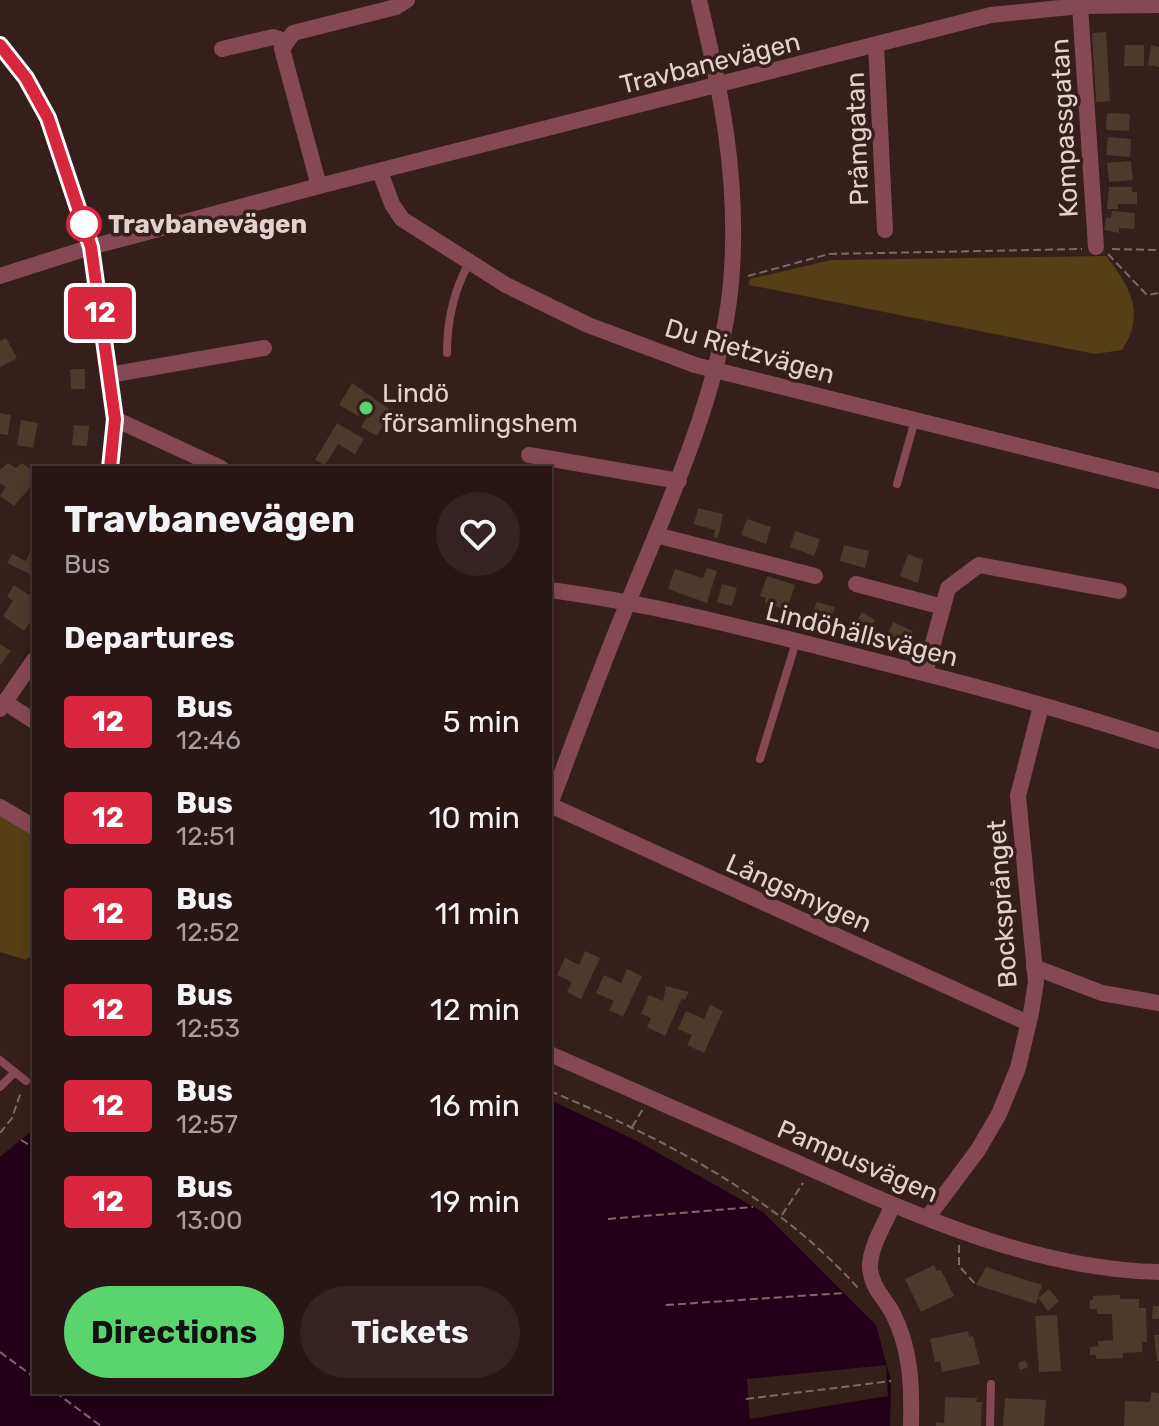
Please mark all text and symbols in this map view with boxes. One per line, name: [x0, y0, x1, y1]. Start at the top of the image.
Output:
street label: Travbanevägen: [617, 26, 804, 101]
street label: Kompassgatan: [1044, 38, 1085, 218]
street label: Pråmgatan: [840, 72, 875, 206]
marker: Travbanevägen: [67, 207, 101, 241]
place label: Travbanevägen: [108, 209, 307, 240]
line badge: 12: [64, 287, 136, 339]
text: 12: [84, 296, 116, 329]
street label: Du Rietzvägen: [661, 312, 838, 391]
place label: Lindö församlingshem: [382, 378, 578, 439]
marker: Lindö församlingshem: [357, 399, 375, 417]
button: heart: [436, 492, 520, 576]
text: Travbanevägen: [64, 496, 355, 542]
text: Bus: [64, 549, 110, 580]
street label: Lindöhällsvägen: [763, 596, 961, 673]
text: Departures: [64, 620, 235, 656]
text: Bus: [176, 689, 233, 725]
text: 5 min: [443, 704, 520, 740]
text: 12: [92, 705, 124, 738]
text: 12:46: [176, 725, 241, 756]
text: Bus: [176, 785, 233, 821]
text: 10 min: [429, 800, 520, 836]
text: 12: [92, 801, 124, 834]
street label: Bocksprånget: [981, 819, 1024, 989]
text: 12:51: [176, 821, 235, 852]
street label: Långsmygen: [721, 848, 876, 939]
text: Bus: [176, 881, 233, 917]
text: 11 min: [435, 896, 520, 932]
text: 12: [92, 897, 124, 930]
text: 12:52: [176, 917, 240, 948]
text: Bus: [176, 977, 233, 1013]
text: 12 min: [430, 992, 520, 1028]
text: 12: [92, 993, 124, 1026]
text: 12:53: [176, 1013, 240, 1044]
text: Bus: [176, 1073, 233, 1109]
text: 16 min: [430, 1088, 520, 1124]
text: 12: [92, 1089, 124, 1122]
text: 12:57: [176, 1109, 238, 1140]
street label: Pampusvägen: [773, 1114, 943, 1209]
text: Bus: [176, 1169, 233, 1205]
text: 19 min: [430, 1184, 520, 1220]
text: 12: [92, 1185, 124, 1218]
text: 13:00: [176, 1205, 242, 1236]
button: Directions: [64, 1286, 284, 1378]
button: Tickets: [300, 1286, 520, 1378]

